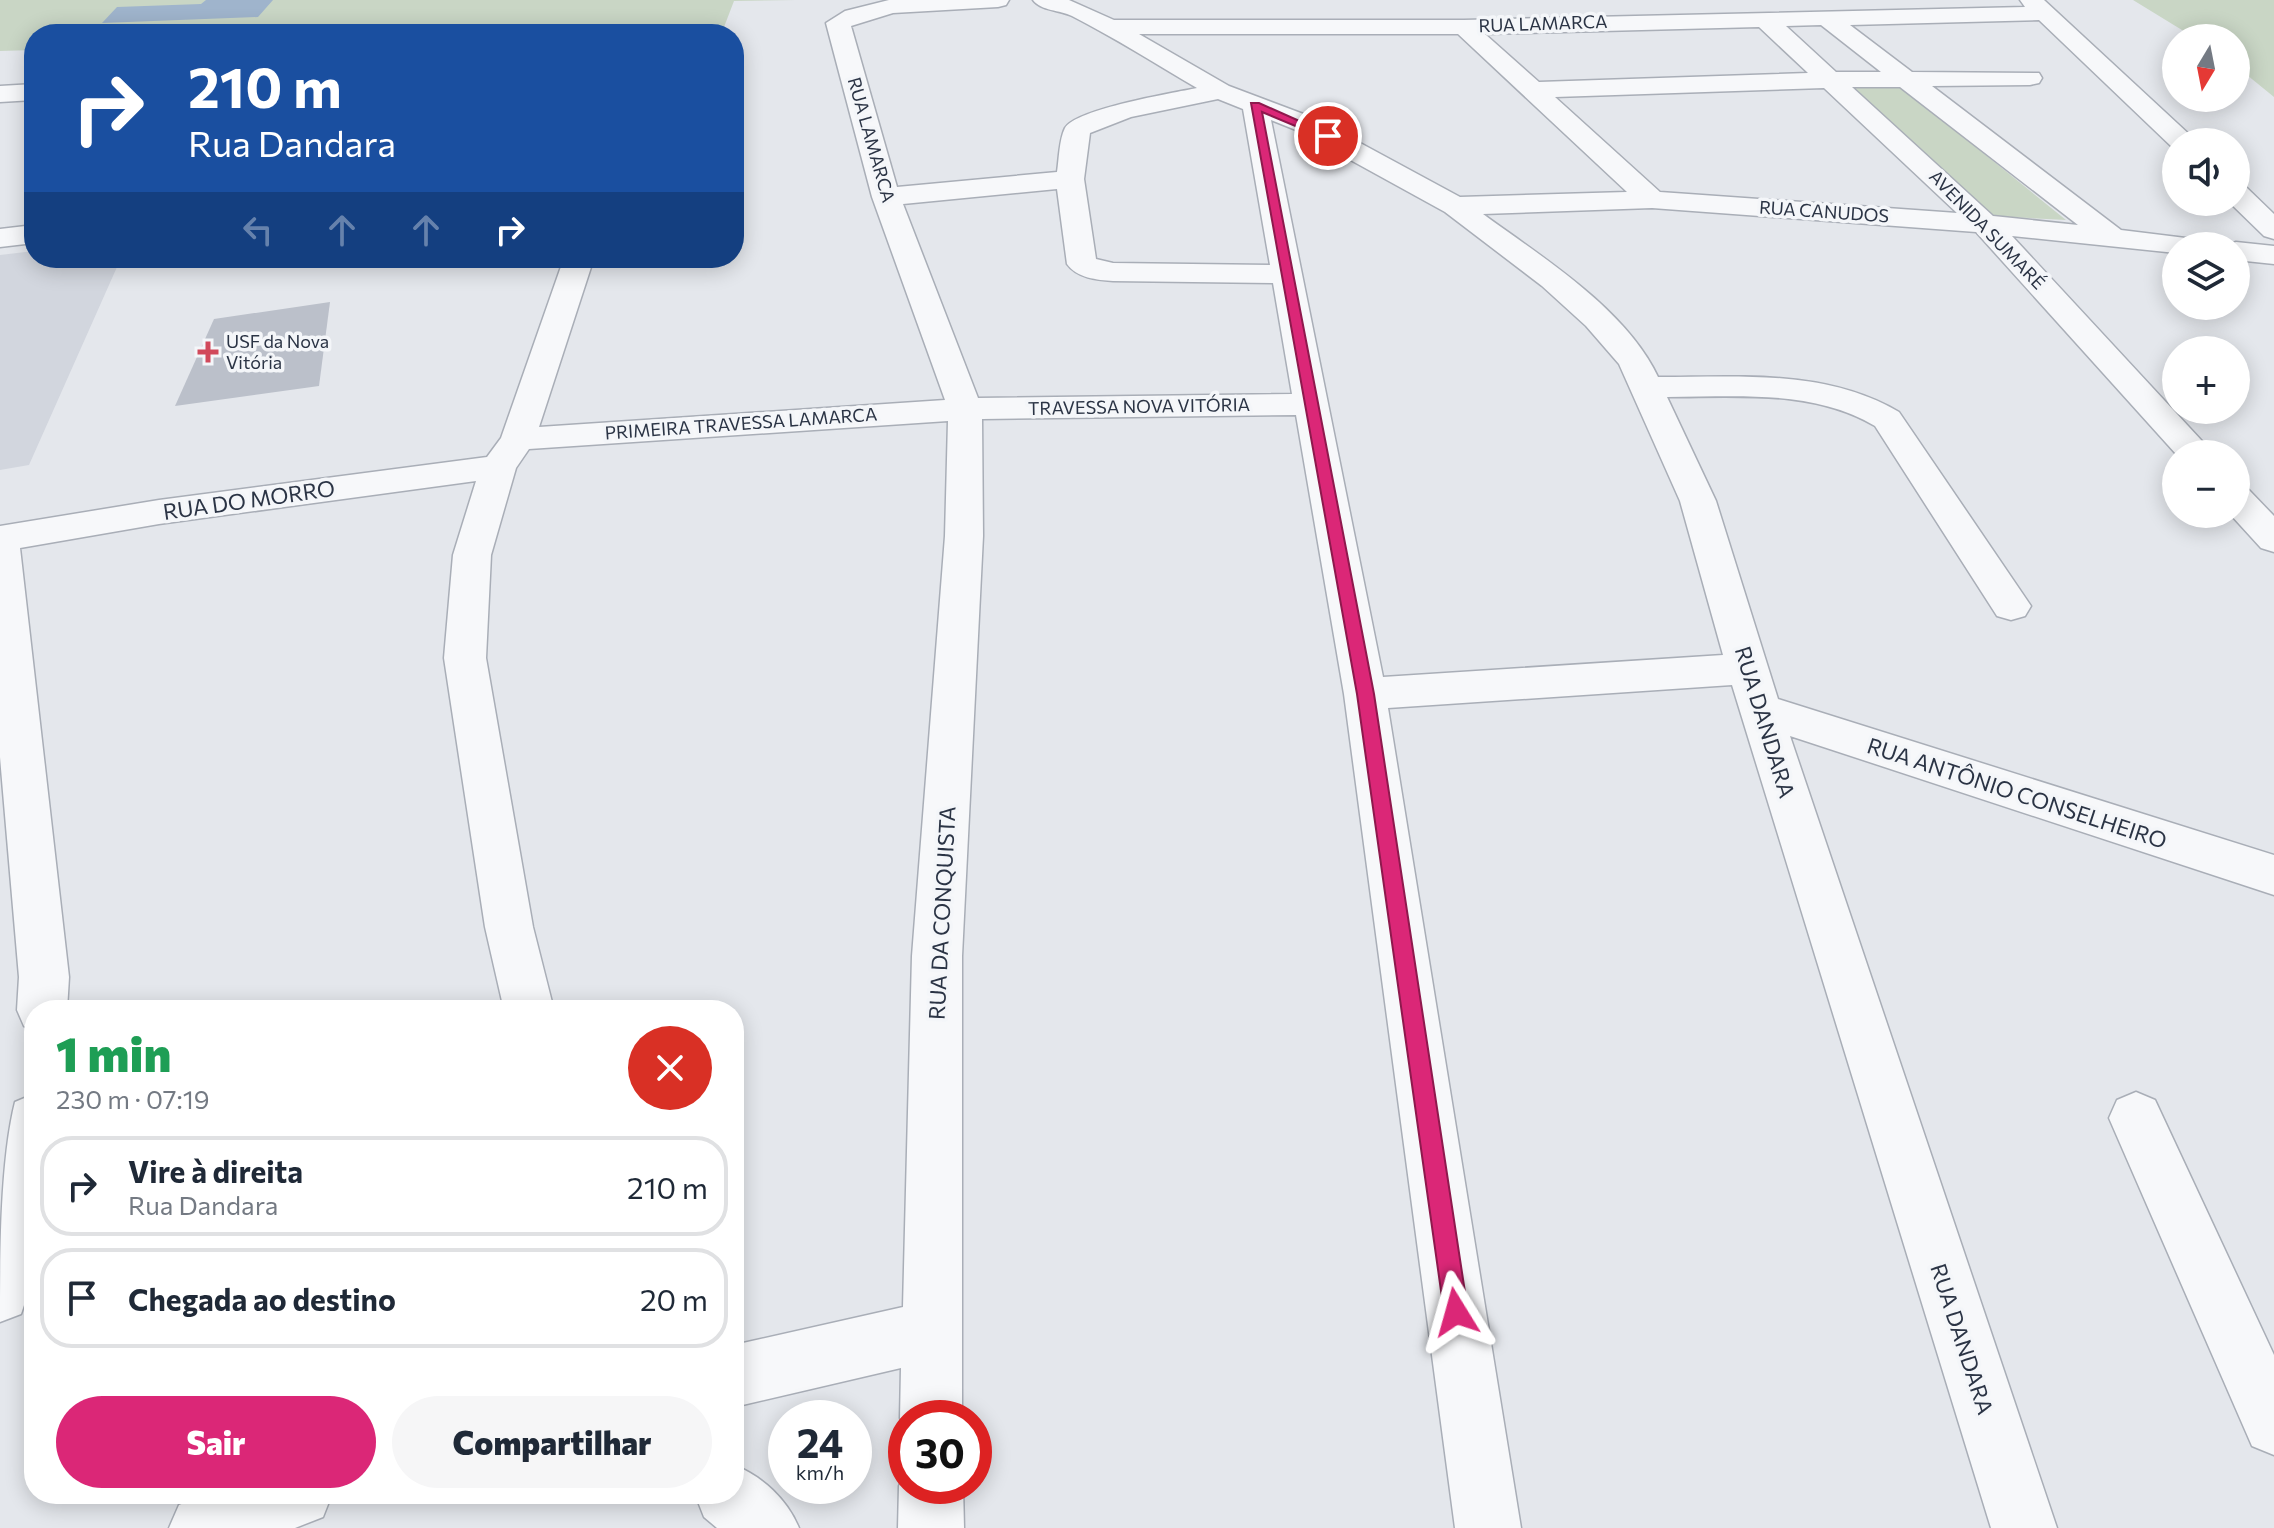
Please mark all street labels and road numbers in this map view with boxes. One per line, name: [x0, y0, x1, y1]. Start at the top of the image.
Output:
street label: RUA LAMARCA: [1478, 10, 1608, 36]
street label: RUA LAMARCA: [844, 75, 900, 205]
street label: AVENIDA SUMARÉ: [1925, 165, 2050, 294]
street label: RUA CANUDOS: [1758, 195, 1890, 227]
street label: TRAVESSA NOVA VITÓRIA: [1028, 393, 1250, 419]
street label: PRIMEIRA TRAVESSA LAMARCA: [604, 403, 878, 443]
street label: RUA DO MORRO: [161, 474, 337, 525]
street label: RUA DANDARA: [1730, 643, 1801, 801]
street label: RUA ANTÔNIO CONSELHEIRO: [1864, 731, 2170, 854]
street label: RUA DA CONQUISTA: [922, 805, 961, 1020]
street label: RUA DANDARA: [1925, 1260, 2000, 1418]

